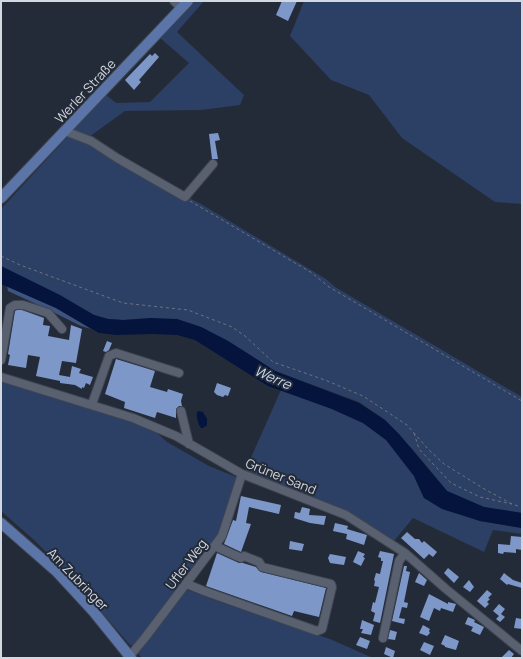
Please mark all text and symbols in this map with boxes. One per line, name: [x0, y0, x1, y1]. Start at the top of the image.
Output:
street label: Werler Straße: [51, 55, 120, 127]
water label: Werre: [252, 360, 295, 394]
street label: Grüner Sand: [243, 454, 319, 498]
street label: Ufler Weg: [161, 535, 211, 593]
street label: Am Zubringer: [44, 544, 113, 614]

